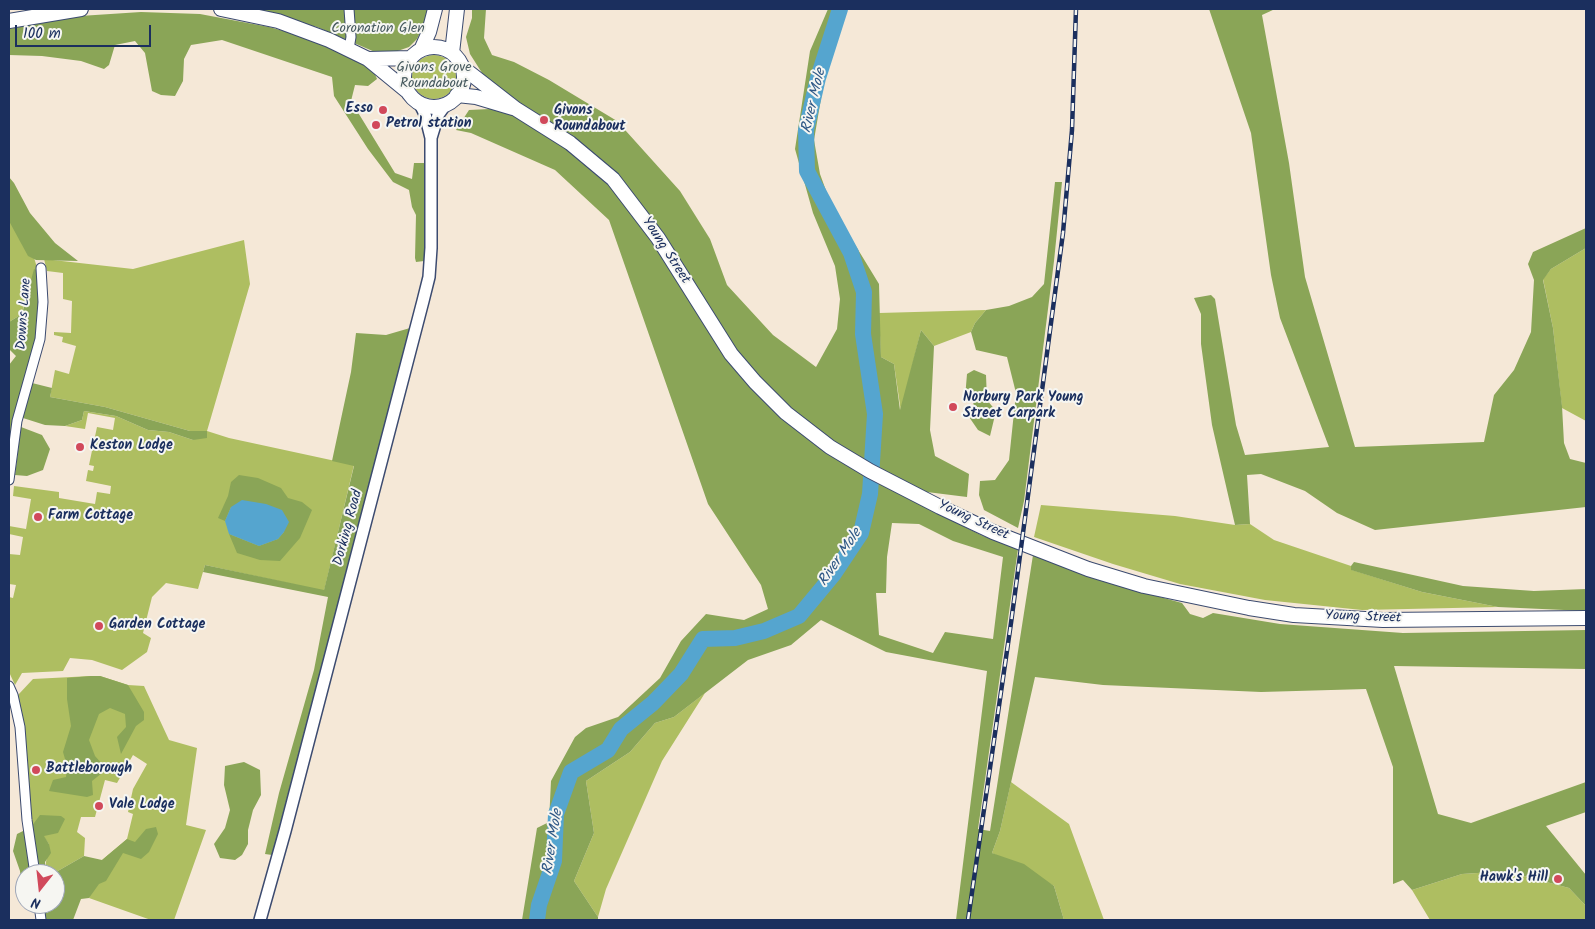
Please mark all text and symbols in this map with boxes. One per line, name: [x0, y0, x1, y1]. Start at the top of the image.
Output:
scale bar: [18, 15, 154, 47]
text: 100 m: [23, 22, 61, 46]
park label: Coronation Glen: [331, 22, 425, 38]
park label: Givons Grove Roundabout: [397, 61, 471, 94]
water label: River Mole: [799, 67, 831, 135]
place label: Esso: [346, 102, 373, 118]
marker: Esso: [377, 104, 389, 116]
place label: Givons Roundabout: [554, 104, 625, 136]
marker: Givons Roundabout: [538, 114, 550, 126]
place label: Petrol station: [386, 117, 471, 133]
marker: Petrol station: [370, 119, 382, 131]
street label: Young Street: [637, 214, 693, 288]
street label: Downs Lane: [14, 278, 36, 350]
place label: Norbury Park Young Street Carpark: [963, 391, 1083, 424]
marker: Norbury Park Young Street Carpark: [947, 401, 959, 413]
place label: Keston Lodge: [90, 439, 173, 455]
marker: Keston Lodge: [74, 441, 86, 453]
street label: Dorking Road: [331, 488, 367, 568]
street label: Young Street: [935, 497, 1011, 545]
place label: Farm Cottage: [48, 509, 133, 525]
marker: Farm Cottage: [32, 511, 44, 523]
water label: River Mole: [815, 526, 867, 590]
street label: Young Street: [1325, 608, 1401, 628]
place label: Garden Cottage: [109, 618, 205, 634]
marker: Garden Cottage: [93, 620, 105, 632]
place label: Battleborough: [46, 762, 132, 778]
marker: Battleborough: [30, 764, 42, 776]
place label: Vale Lodge: [109, 798, 175, 814]
marker: Vale Lodge: [93, 800, 105, 812]
water label: River Mole: [540, 808, 568, 876]
north arrow: [15, 864, 65, 914]
place label: Hawk's Hill: [1480, 871, 1548, 887]
marker: Hawk's Hill: [1552, 873, 1564, 885]
text: N: [29, 891, 43, 914]

